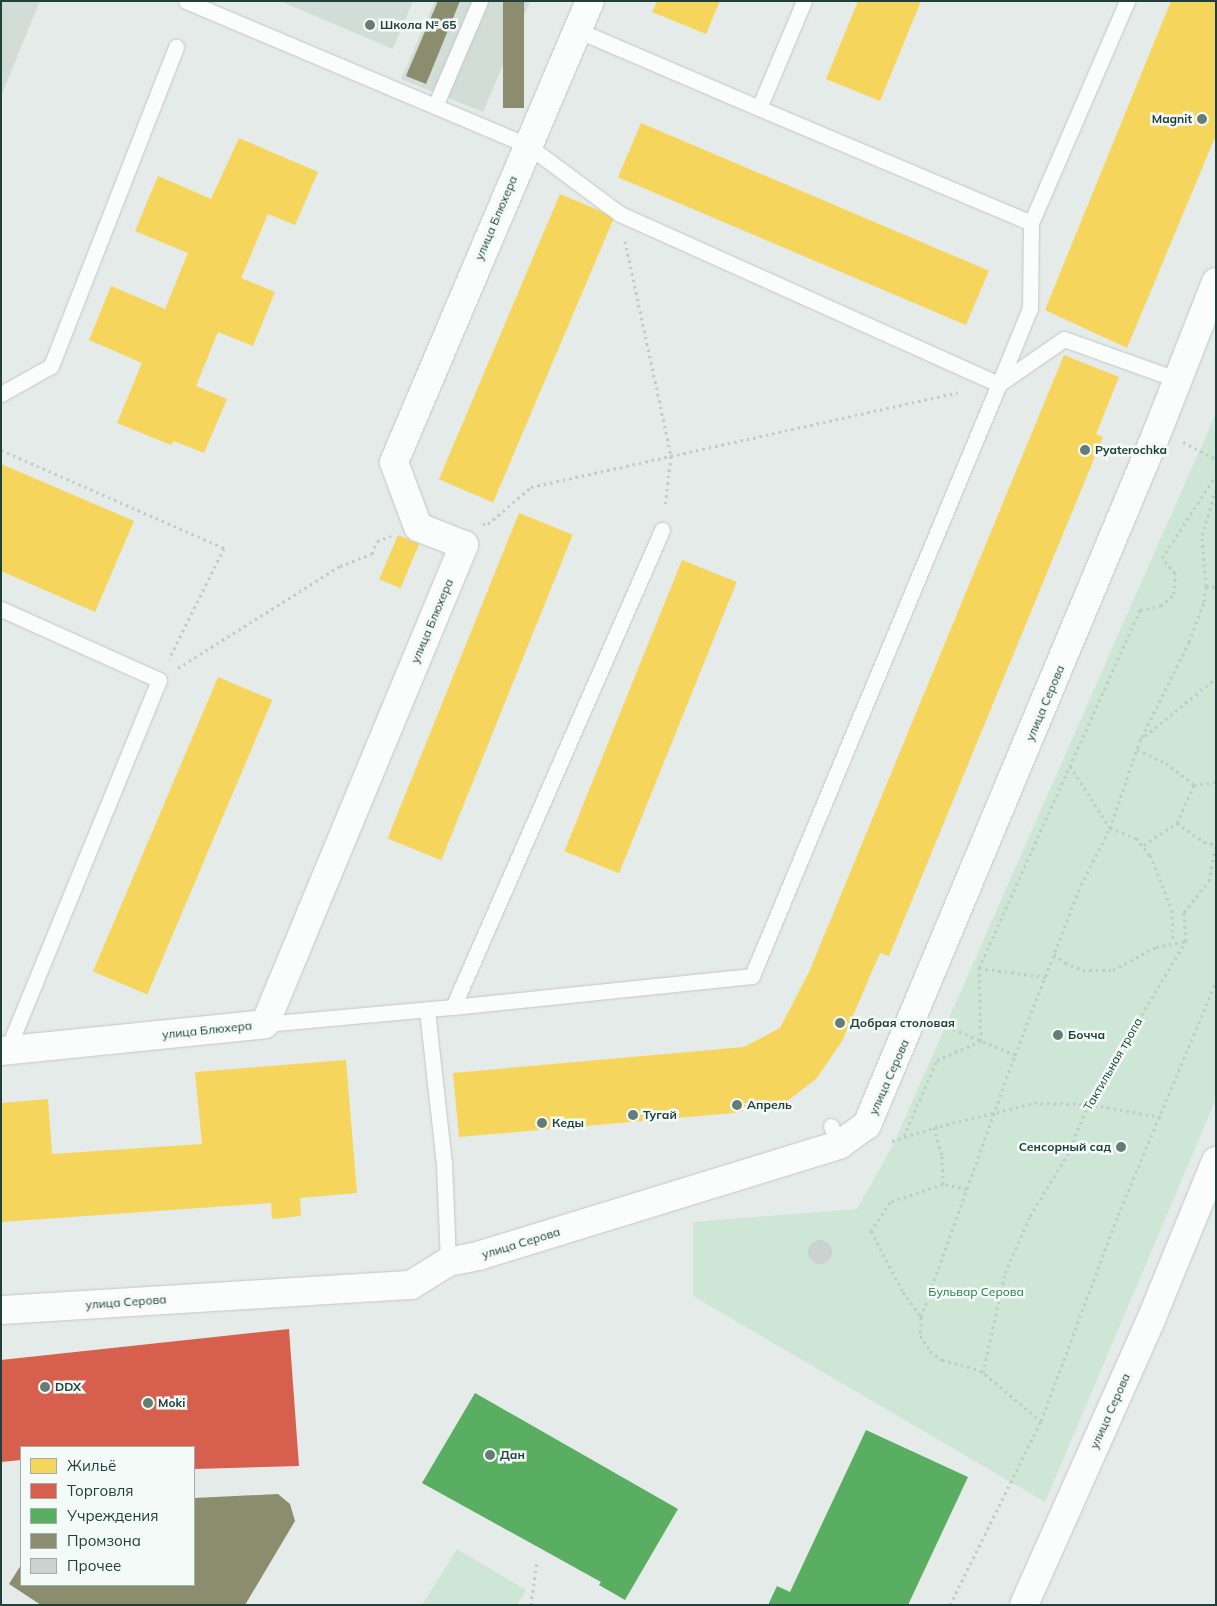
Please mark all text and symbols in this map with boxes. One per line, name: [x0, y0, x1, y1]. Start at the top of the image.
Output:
place label: Школа № 65: [380, 18, 456, 32]
marker: Школа № 65: [364, 19, 376, 31]
place label: Magnit: [1152, 112, 1192, 126]
marker: Magnit: [1196, 113, 1208, 125]
street label: улица Блюхера: [472, 174, 520, 262]
place label: Pyaterochka: [1095, 443, 1167, 457]
marker: Pyaterochka: [1079, 444, 1091, 456]
street label: улица Блюхера: [408, 577, 456, 665]
street label: улица Серова: [1023, 663, 1067, 743]
street label: Тактильная тропа: [1081, 1015, 1145, 1113]
place label: Добрая столовая: [850, 1016, 955, 1030]
marker: Добрая столовая: [834, 1017, 846, 1029]
street label: улица Блюхера: [161, 1018, 253, 1042]
place label: Бочча: [1068, 1028, 1105, 1042]
marker: Бочча: [1052, 1029, 1064, 1041]
street label: улица Серова: [866, 1037, 912, 1117]
place label: Апрель: [747, 1098, 792, 1112]
marker: Апрель: [731, 1099, 743, 1111]
place label: Тугай: [643, 1108, 677, 1122]
marker: Тугай: [627, 1109, 639, 1121]
place label: Кеды: [552, 1116, 584, 1130]
marker: Кеды: [536, 1117, 548, 1129]
place label: Сенсорный сад: [1019, 1140, 1111, 1154]
marker: Сенсорный сад: [1115, 1141, 1127, 1153]
street label: улица Серова: [480, 1224, 562, 1262]
park label: Бульвар Серова: [928, 1285, 1024, 1299]
street label: улица Серова: [85, 1292, 167, 1312]
street label: улица Серова: [1087, 1371, 1133, 1451]
place label: DDX: [55, 1380, 81, 1394]
marker: DDX: [39, 1381, 51, 1393]
place label: Moki: [158, 1396, 185, 1410]
marker: Moki: [142, 1397, 154, 1409]
legend: [20, 1446, 195, 1586]
place label: Дан: [500, 1448, 525, 1462]
marker: Дан: [484, 1449, 496, 1461]
text: Жильё: [67, 1456, 116, 1475]
text: Торговля: [67, 1481, 134, 1500]
text: Учреждения: [67, 1506, 159, 1525]
text: Промзона: [67, 1531, 141, 1550]
text: Прочее: [67, 1556, 121, 1575]

